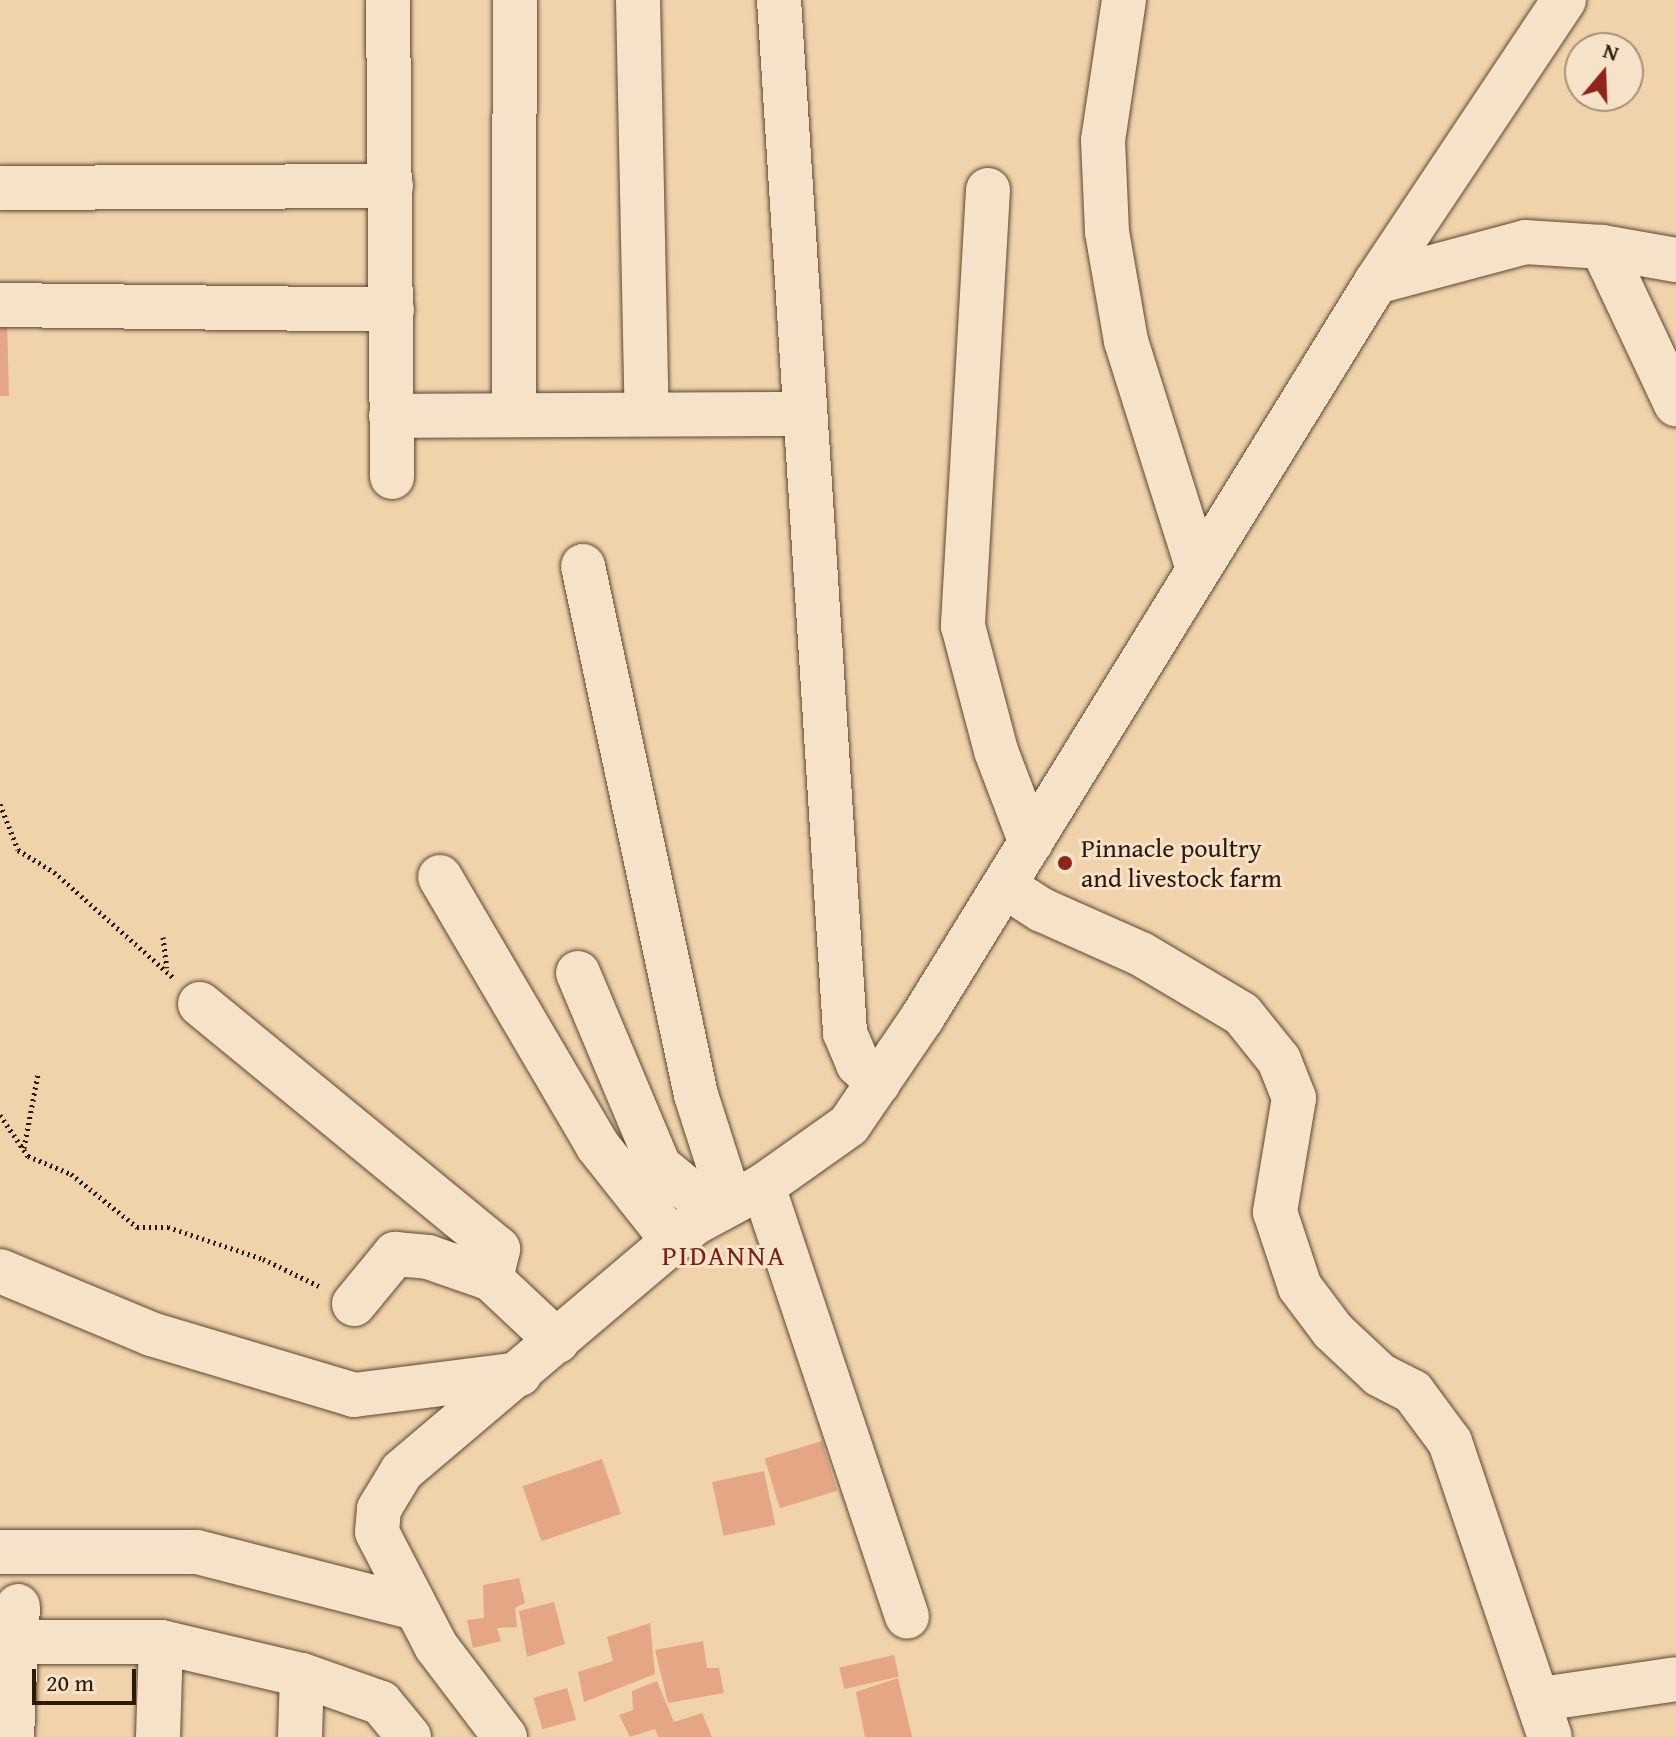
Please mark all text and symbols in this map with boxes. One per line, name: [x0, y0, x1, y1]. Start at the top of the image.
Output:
north arrow: [1564, 32, 1644, 112]
text: N: [1599, 34, 1623, 69]
place label: Pinnacle poultry and livestock farm: [1081, 832, 1282, 894]
marker: Pinnacle poultry and livestock farm: [1056, 854, 1074, 872]
district label: PIDANNA: [662, 1238, 786, 1272]
scale bar: [36, 1653, 140, 1703]
text: 20 m: [46, 1665, 94, 1700]

